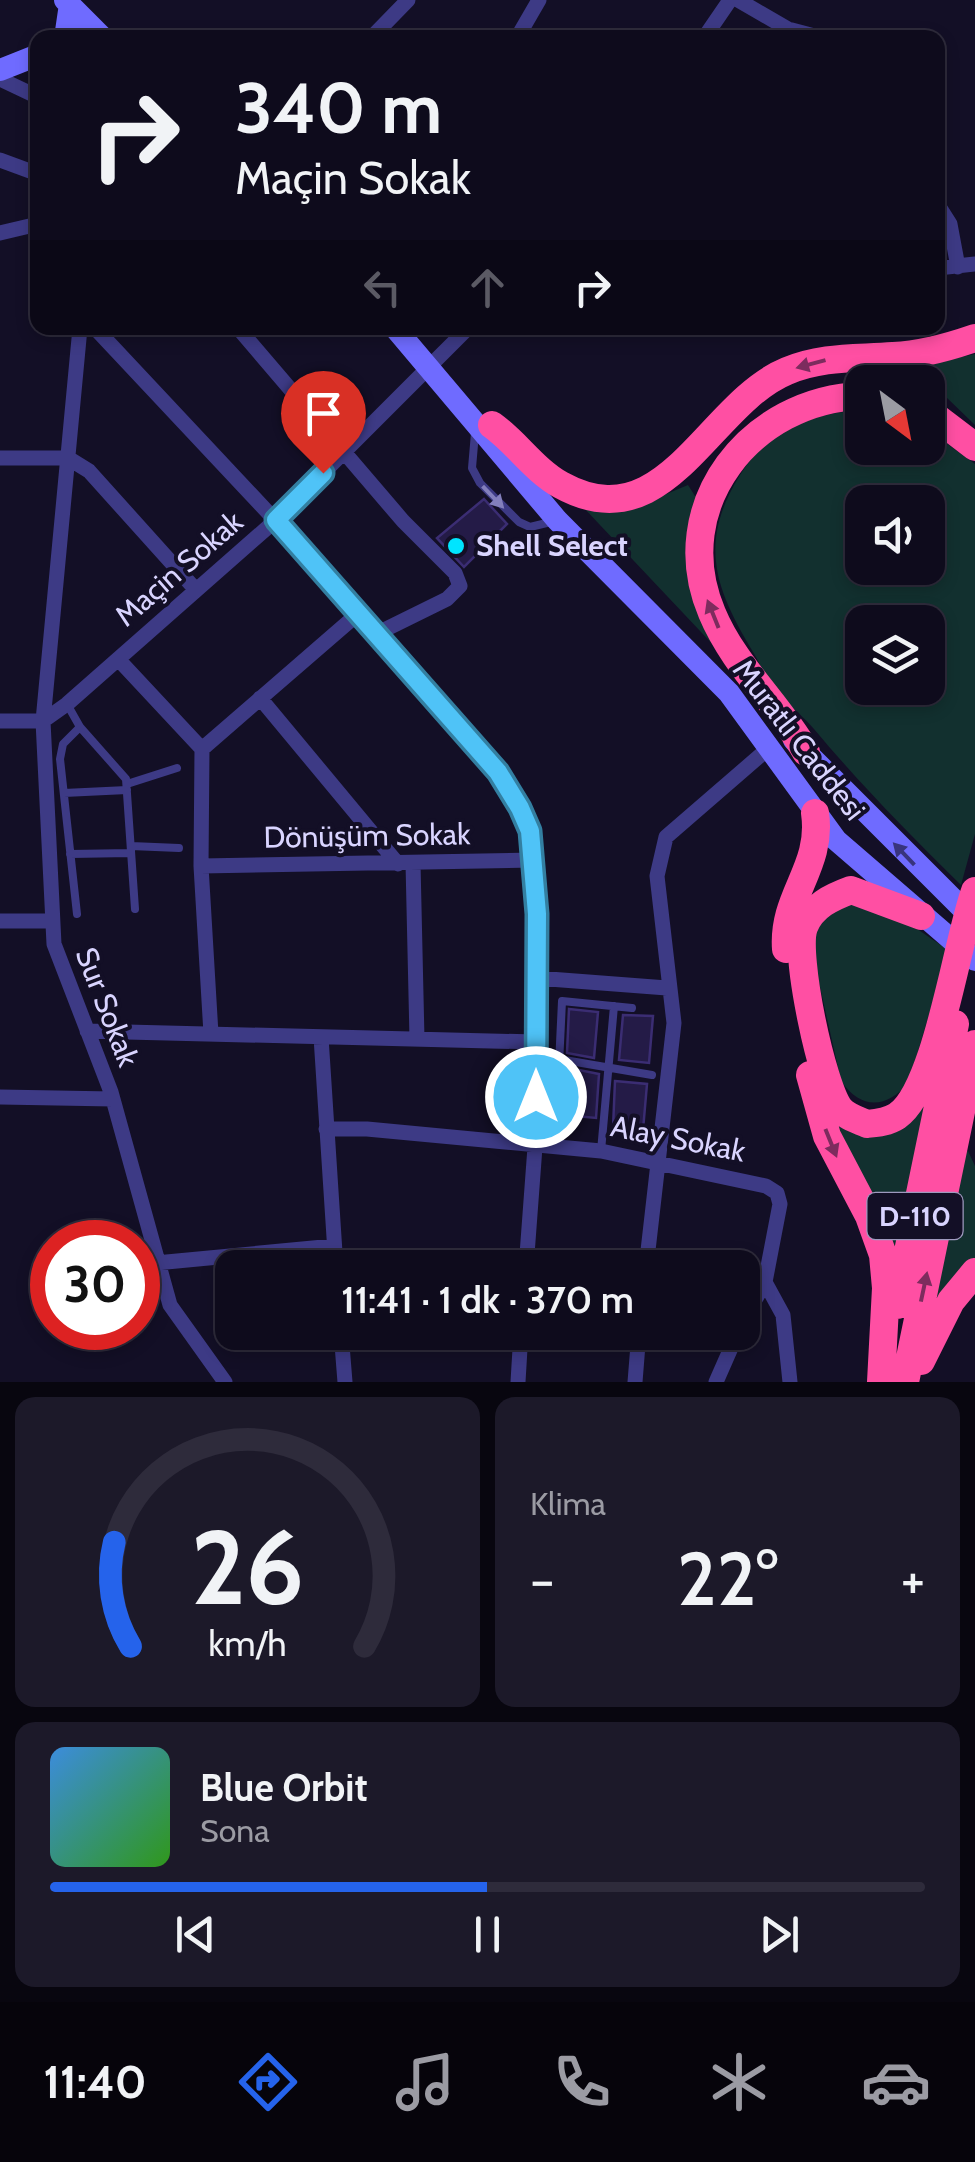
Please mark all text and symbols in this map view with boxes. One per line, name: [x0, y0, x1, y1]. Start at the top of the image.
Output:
text: 340 m: [235, 65, 442, 151]
icon: right: [70, 70, 200, 200]
text: Maçin Sokak: [235, 151, 471, 205]
icon: left: [355, 260, 410, 315]
icon: ahead: [460, 260, 515, 315]
icon: right: [565, 260, 620, 315]
one-way arrow: [795, 356, 826, 372]
north arrow: [845, 365, 945, 465]
map controls: [845, 365, 945, 705]
pin: [281, 371, 366, 474]
icon: arrive: [296, 386, 351, 441]
one-way arrow: [481, 485, 504, 509]
button: sound: [845, 485, 945, 585]
street label: Maçin Sokak: [107, 503, 251, 634]
place label: Shell Select: [476, 527, 628, 564]
marker: Shell Select: [445, 535, 467, 557]
one-way arrow: [705, 598, 721, 628]
button: layers: [845, 605, 945, 705]
street label: Muratlı Caddesi: [725, 652, 874, 827]
street label: Dönüşüm Sokak: [263, 815, 471, 856]
one-way arrow: [893, 843, 916, 867]
street label: Sur Sokak: [68, 942, 147, 1072]
position arrow: [484, 1045, 588, 1149]
street label: Alay Sokak: [608, 1107, 749, 1170]
one-way arrow: [823, 1128, 839, 1158]
road number: D-110: [868, 1193, 962, 1239]
speed limit sign: 30: [30, 1220, 160, 1350]
one-way arrow: [917, 1271, 933, 1302]
text: 11:41 · 1 dk · 370 m: [341, 1276, 634, 1323]
text: Klima: [530, 1484, 606, 1523]
text: 26: [191, 1504, 304, 1630]
text: 22°: [677, 1533, 778, 1624]
text: −: [530, 1546, 554, 1613]
text: +: [901, 1546, 925, 1613]
text: km/h: [208, 1622, 287, 1665]
text: Blue Orbit: [200, 1764, 368, 1811]
text: Sona: [200, 1811, 270, 1850]
icon: previous: [168, 1907, 223, 1962]
icon: pause: [460, 1907, 515, 1962]
icon: next: [752, 1907, 807, 1962]
icon: directions: [233, 2047, 303, 2117]
icon: music: [390, 2047, 460, 2117]
icon: phone: [547, 2047, 617, 2117]
icon: climate: [704, 2047, 774, 2117]
icon: car: [861, 2047, 931, 2117]
text: 11:40: [44, 2055, 146, 2109]

